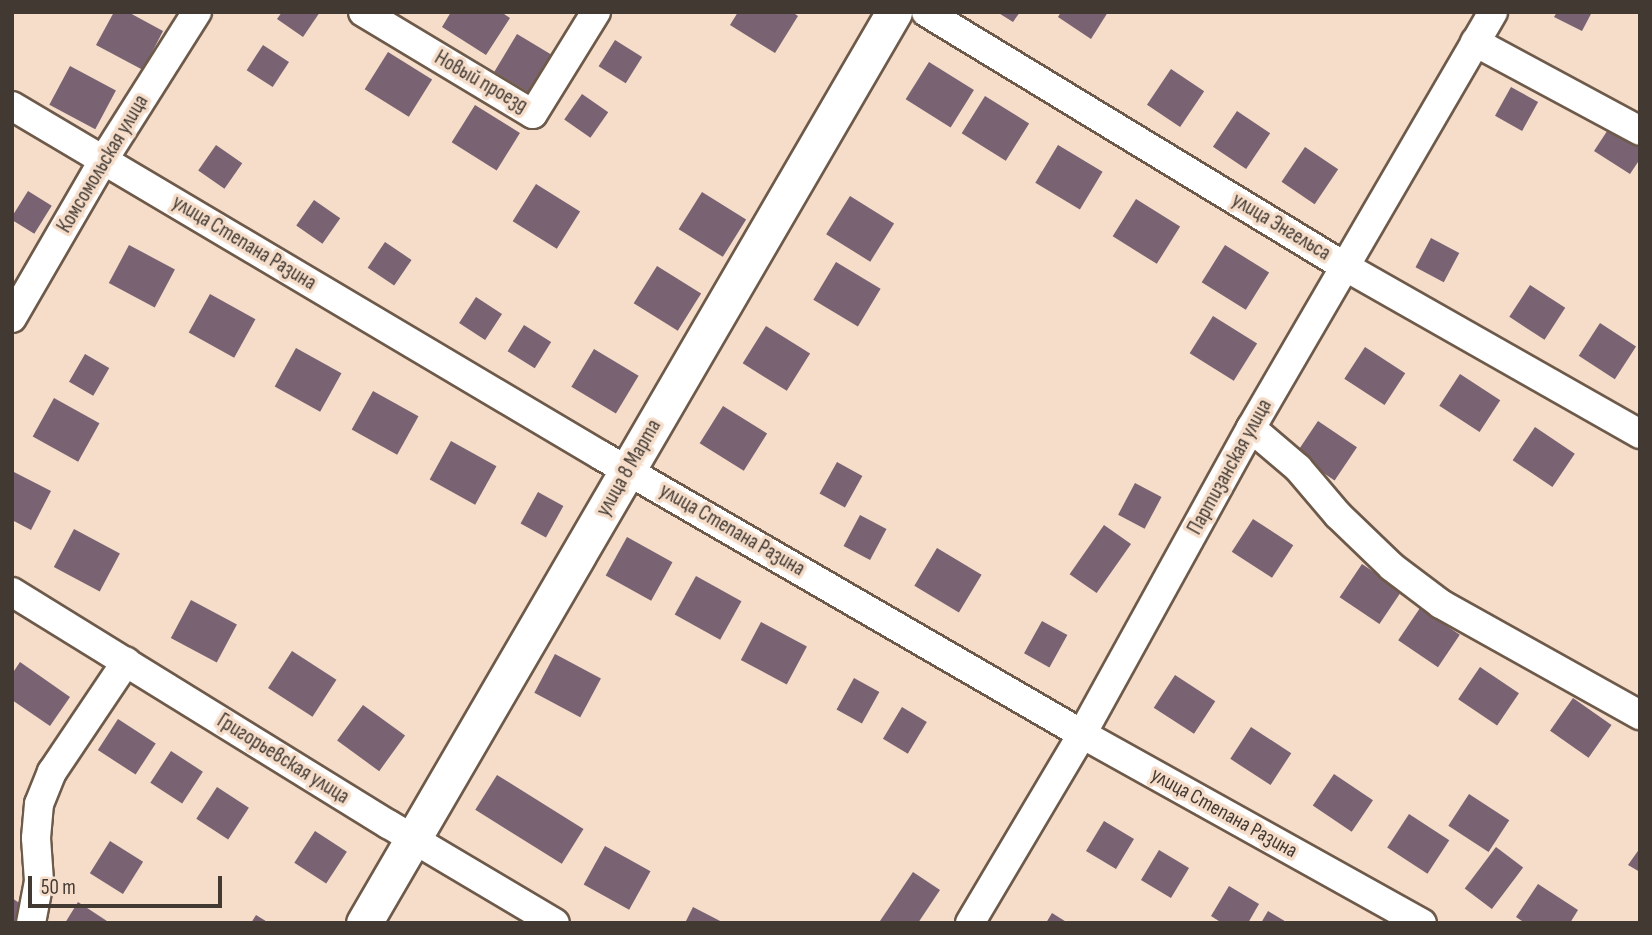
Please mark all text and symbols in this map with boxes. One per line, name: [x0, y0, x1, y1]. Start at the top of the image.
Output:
street label: Новый проезд: [430, 45, 532, 119]
street label: Комсомольская улица: [52, 91, 154, 237]
street label: улица Энгельса: [1227, 188, 1335, 266]
street label: улица Степана Разина: [167, 190, 321, 296]
street label: Партизанская улица: [1182, 395, 1278, 539]
street label: улица 8 Марта: [591, 415, 667, 521]
street label: улица Степана Разина: [655, 478, 809, 582]
street label: Григорьевская улица: [212, 708, 354, 810]
street label: улица Степана Разина: [1146, 762, 1302, 864]
scale bar: [32, 862, 226, 906]
text: 50 m: [41, 875, 76, 900]

